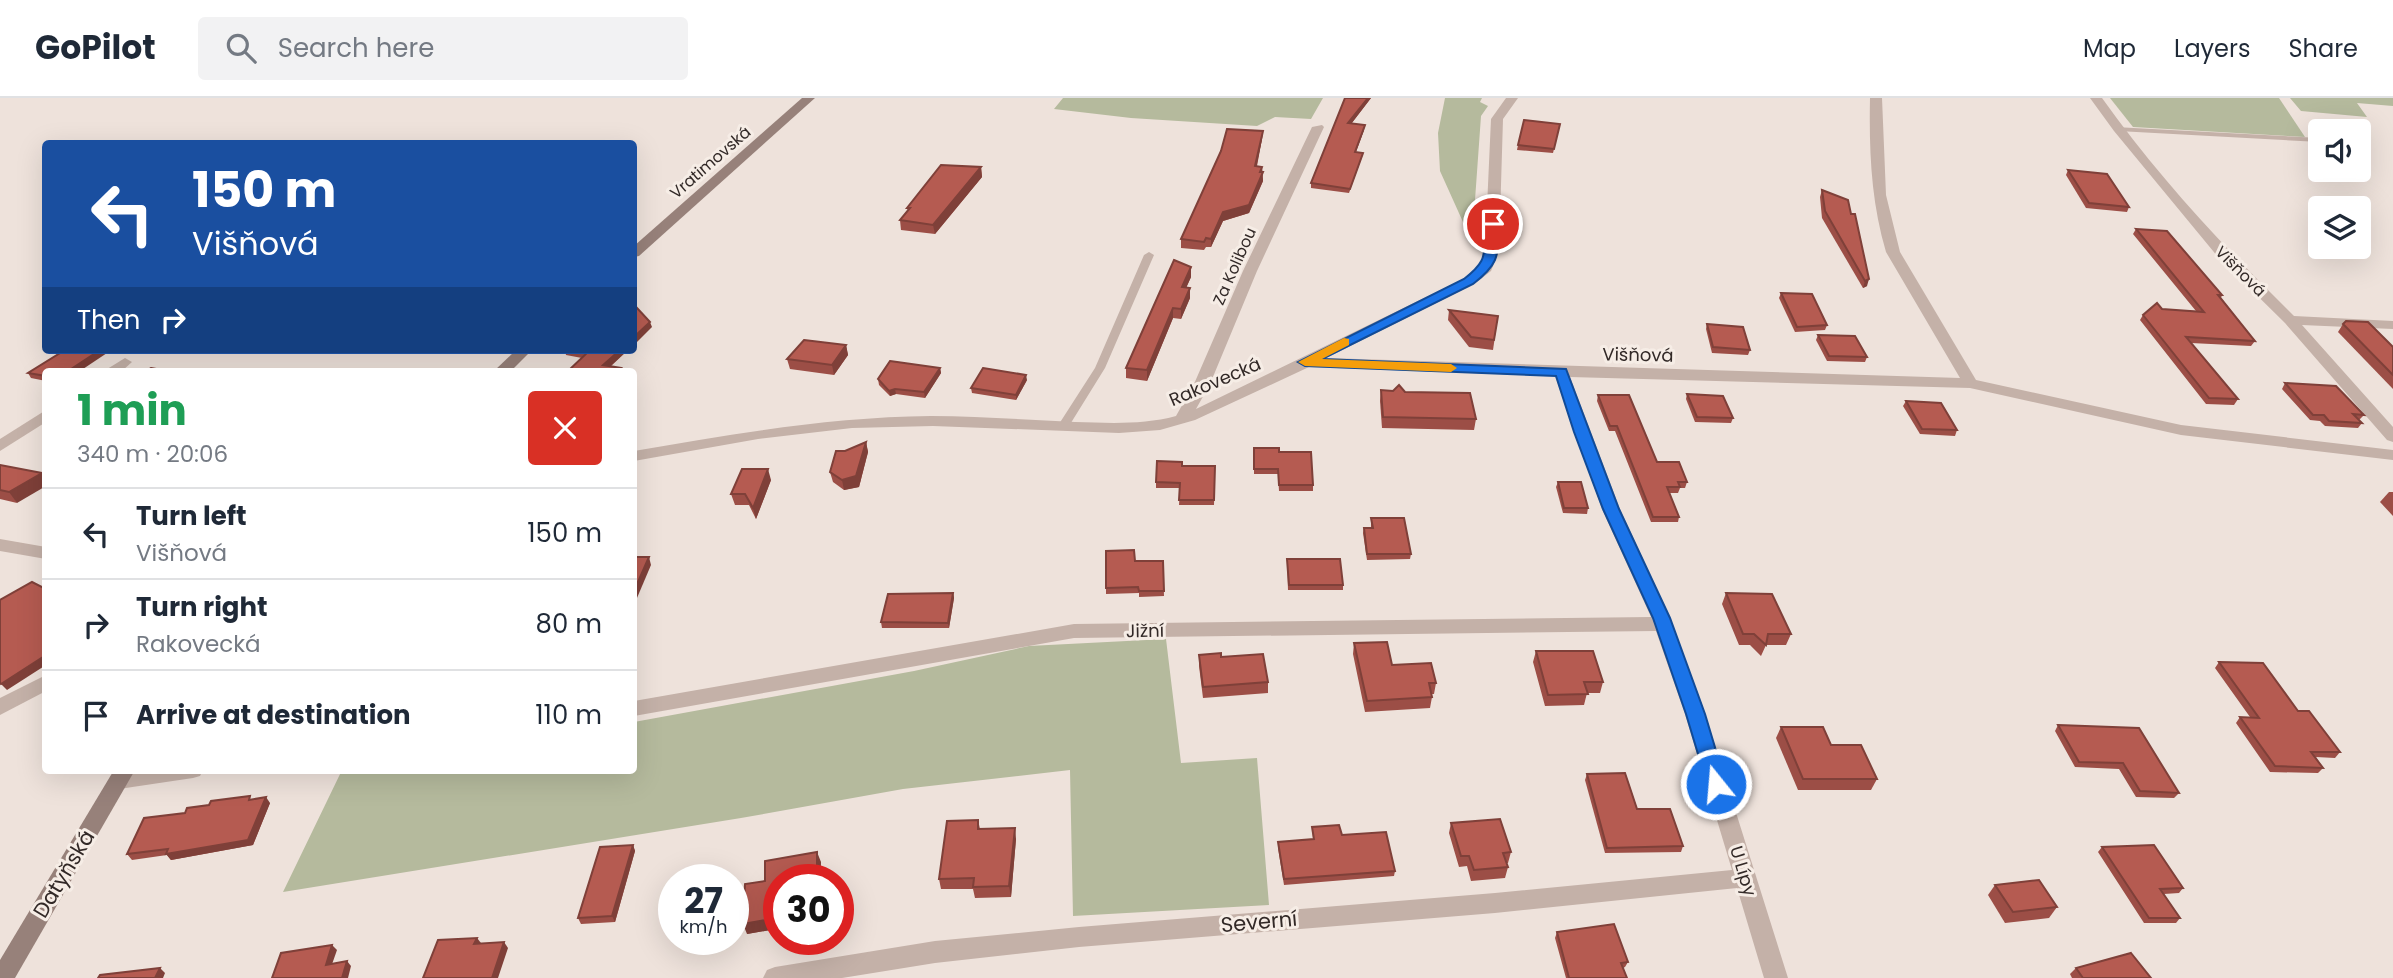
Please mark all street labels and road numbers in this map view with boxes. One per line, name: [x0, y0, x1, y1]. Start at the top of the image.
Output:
street label: Vratimovská: [665, 121, 756, 204]
street label: Za Kolibou: [1207, 224, 1262, 309]
street label: Višňová: [2210, 241, 2271, 302]
street label: Višňová: [1602, 341, 1674, 368]
street label: Rakovecká: [1165, 351, 1265, 412]
street label: Jižní: [1126, 618, 1164, 643]
street label: Datyňská: [26, 824, 101, 923]
street label: U Lípy: [1724, 843, 1763, 899]
street label: Severní: [1220, 904, 1298, 939]

